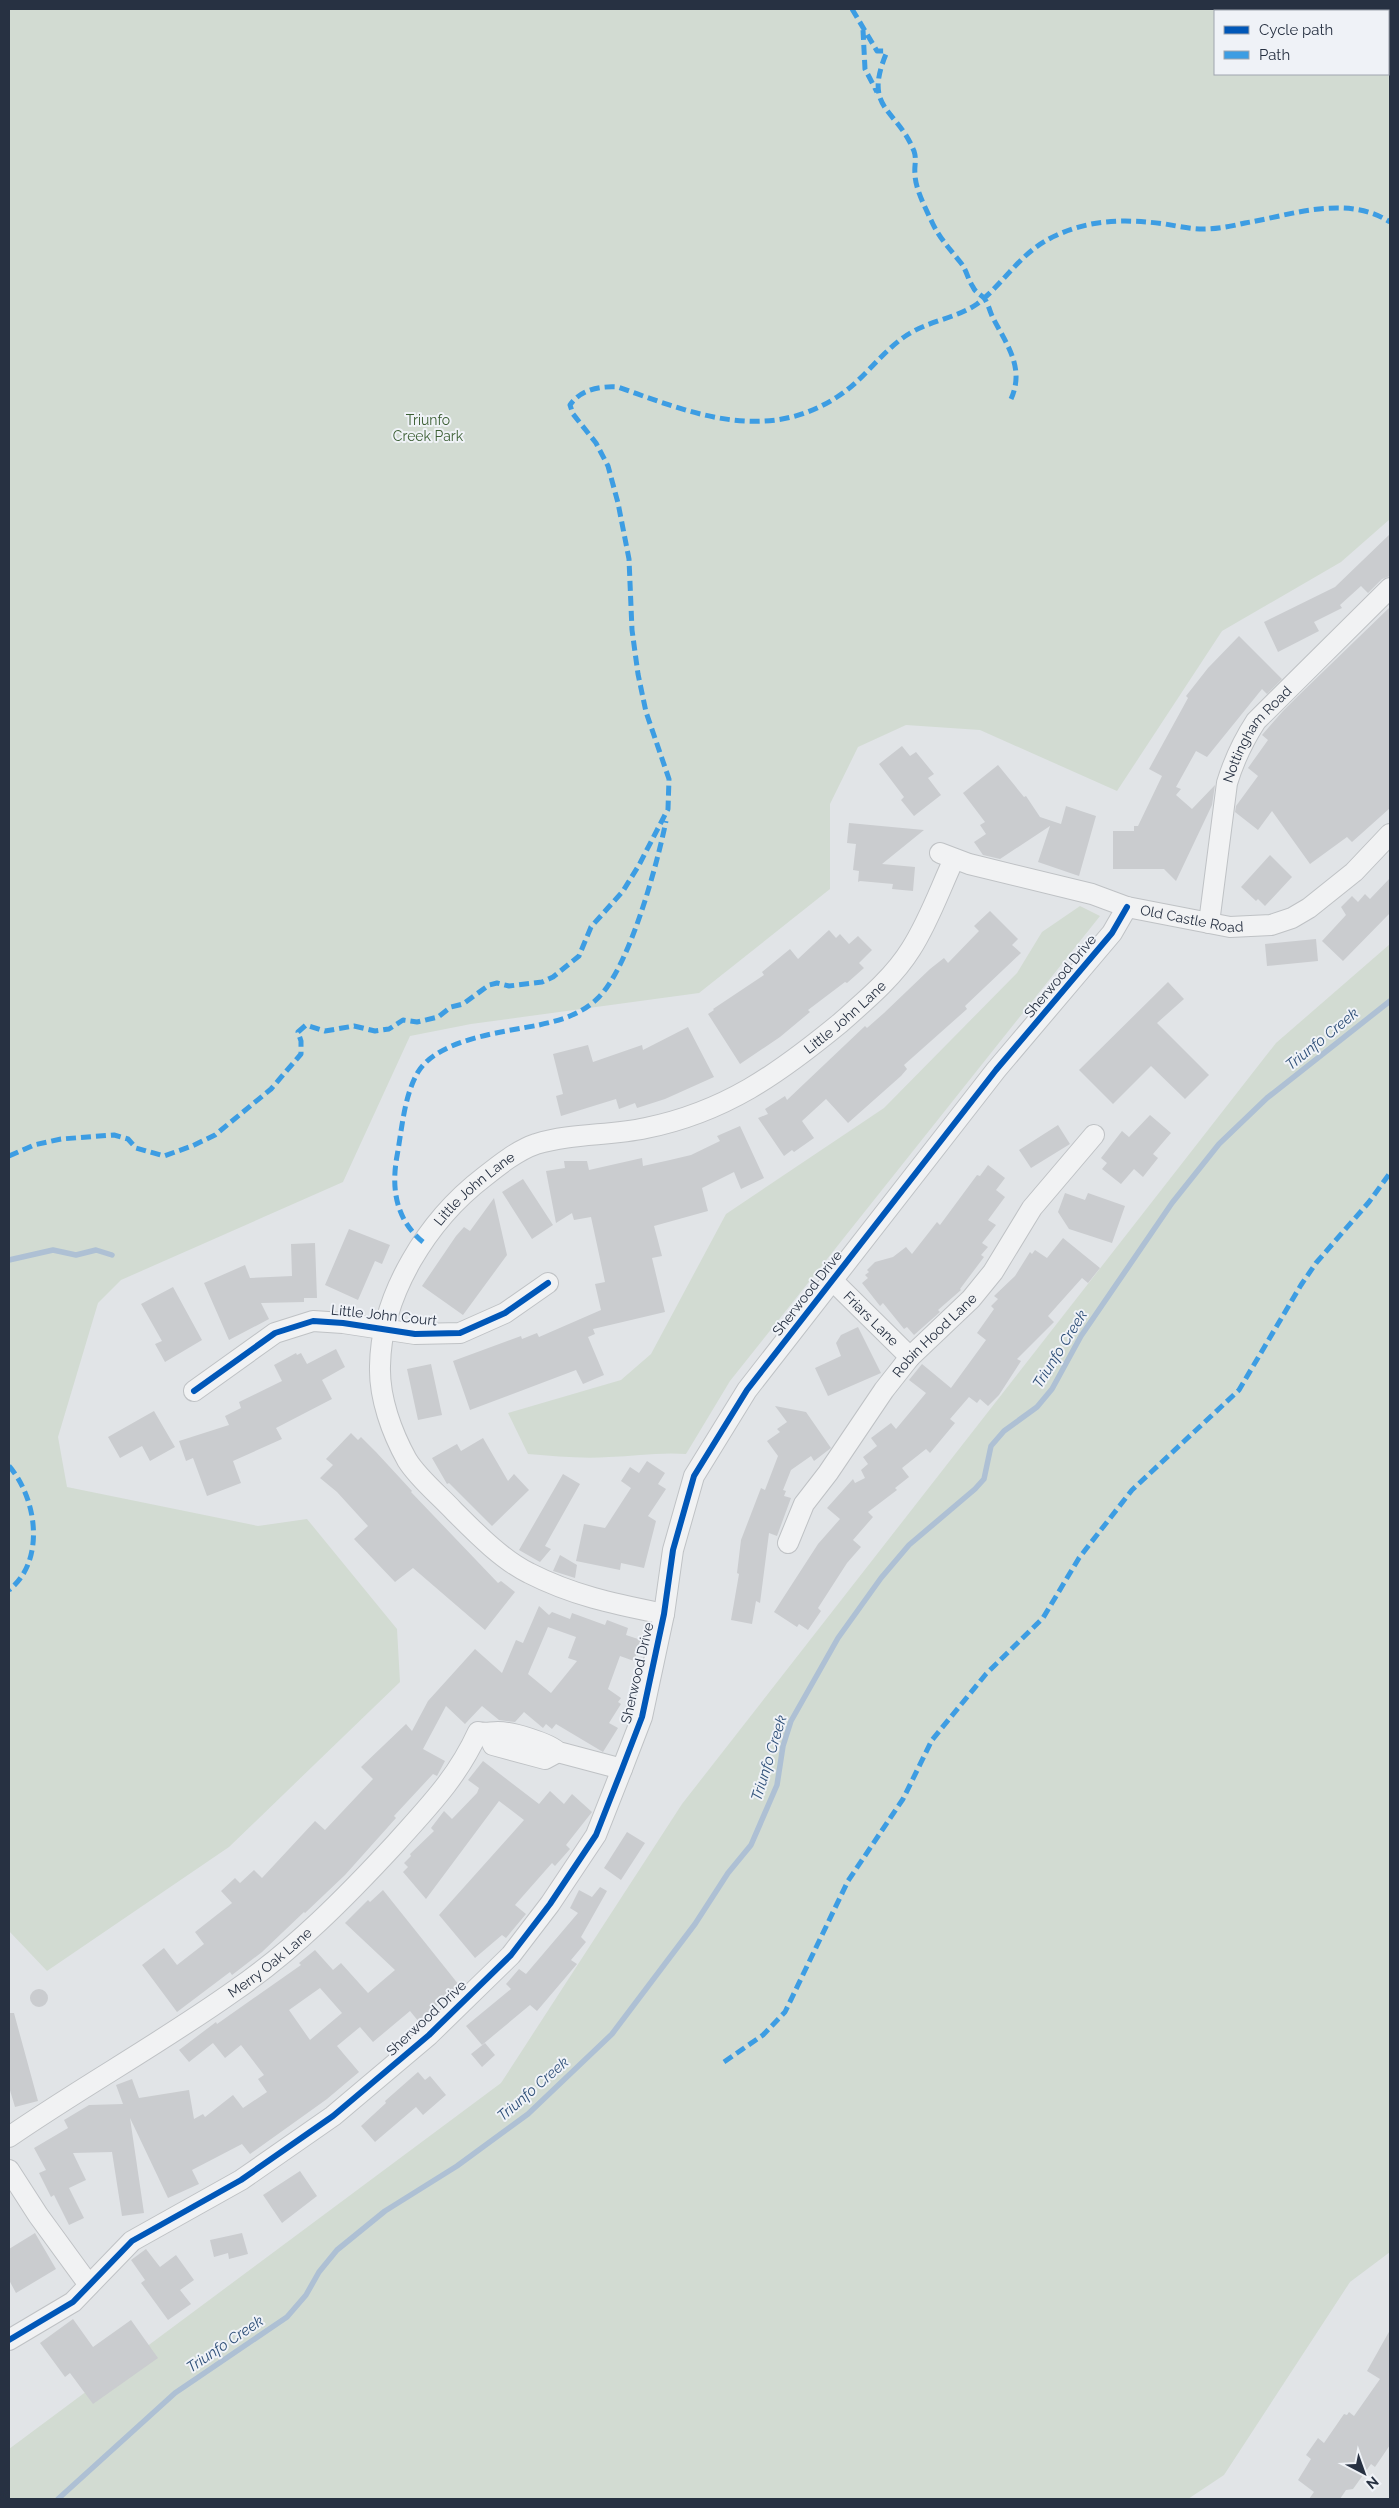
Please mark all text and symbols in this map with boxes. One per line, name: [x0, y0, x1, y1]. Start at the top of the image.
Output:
legend: [1214, 10, 1389, 75]
text: Cycle path: [1259, 21, 1333, 39]
text: Path: [1259, 46, 1290, 64]
park label: Triunfo Creek Park: [393, 412, 464, 444]
street label: Nottingham Road: [1220, 683, 1294, 785]
street label: Old Castle Road: [1139, 902, 1244, 935]
street label: Sherwood Drive: [1021, 931, 1099, 1021]
street label: Little John Lane: [801, 978, 889, 1057]
water label: Triunfo Creek: [1282, 1004, 1362, 1074]
street label: Little John Lane: [430, 1149, 518, 1229]
street label: Sherwood Drive: [769, 1247, 845, 1339]
street label: Friars Lane: [840, 1288, 902, 1349]
street label: Robin Hood Lane: [889, 1291, 980, 1380]
street label: Little John Court: [330, 1301, 438, 1329]
water label: Triunfo Creek: [1029, 1307, 1091, 1391]
street label: Sherwood Drive: [618, 1621, 656, 1725]
water label: Triunfo Creek: [747, 1713, 791, 1803]
street label: Merry Oak Lane: [225, 1924, 315, 2001]
street label: Sherwood Drive: [383, 1977, 469, 2059]
water label: Triunfo Creek: [494, 2053, 572, 2125]
water label: Triunfo Creek: [183, 2312, 267, 2376]
north arrow: [1339, 2448, 1389, 2498]
text: N: [1363, 2473, 1382, 2492]

